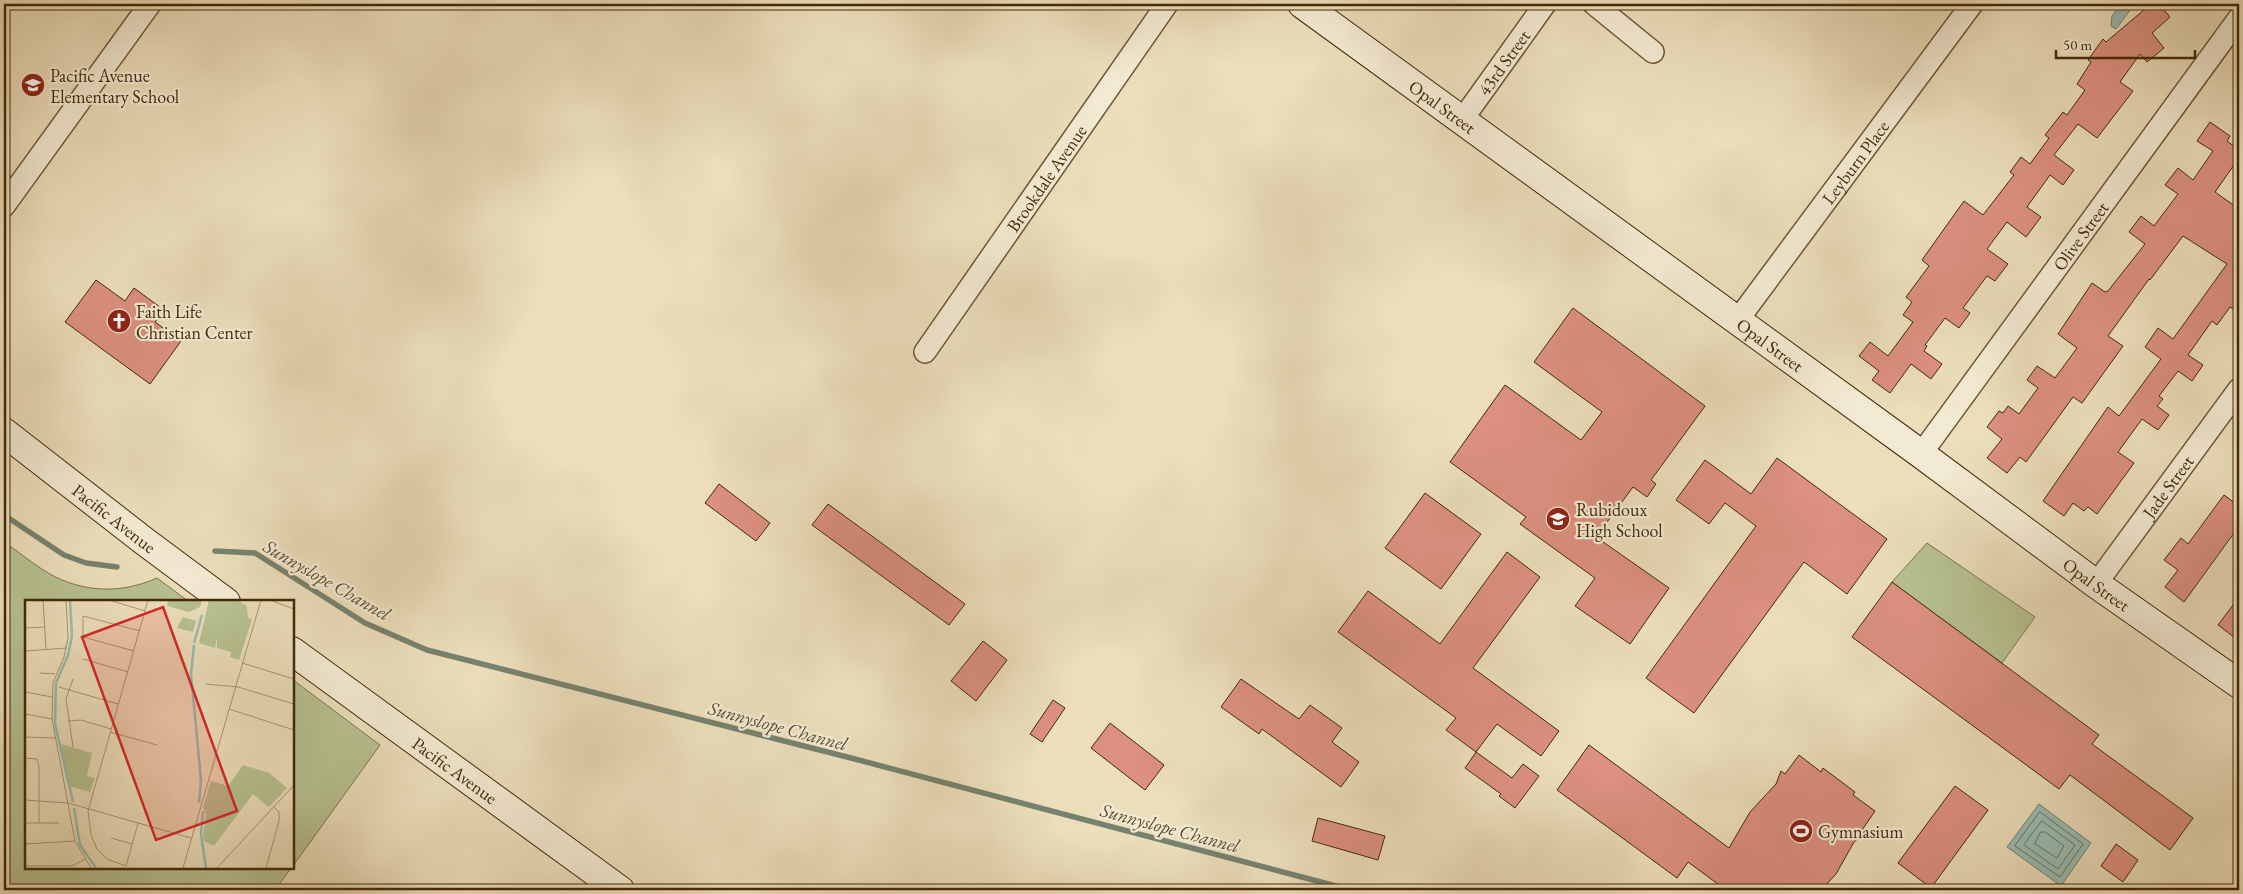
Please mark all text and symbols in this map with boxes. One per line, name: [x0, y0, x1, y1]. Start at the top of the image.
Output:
street label: 43rd Street: [1472, 25, 1535, 100]
scale bar: [2056, 28, 2194, 60]
text: 50 m: [2063, 35, 2092, 54]
place label: Pacific Avenue Elementary School: [50, 64, 179, 108]
school or university icon: Pacific Avenue Elementary School: [20, 72, 46, 98]
street label: Opal Street: [1405, 74, 1481, 139]
street label: Leyburn Place: [1816, 115, 1894, 208]
street label: Brookdale Avenue: [1001, 120, 1091, 236]
street label: Olive Street: [2047, 196, 2113, 275]
place label: Faith Life Christian Center: [136, 300, 253, 344]
church icon: Faith Life Christian Center: [106, 308, 132, 334]
street label: Opal Street: [1732, 312, 1809, 377]
street label: Jade Street: [2136, 450, 2199, 524]
street label: Pacific Avenue: [68, 478, 161, 558]
place label: Rubidoux High School: [1576, 498, 1663, 542]
school or university icon: Rubidoux High School: [1545, 506, 1571, 532]
water label: Sunnyslope Channel: [258, 533, 396, 627]
street label: Opal Street: [2059, 552, 2135, 616]
inset map: [25, 600, 294, 869]
water label: Sunnyslope Channel: [705, 695, 851, 757]
street label: Pacific Avenue: [408, 731, 502, 809]
water label: Sunnyslope Channel: [1097, 797, 1243, 859]
sports icon: Gymnasium: [1788, 818, 1814, 844]
place label: Gymnasium: [1818, 820, 1903, 843]

